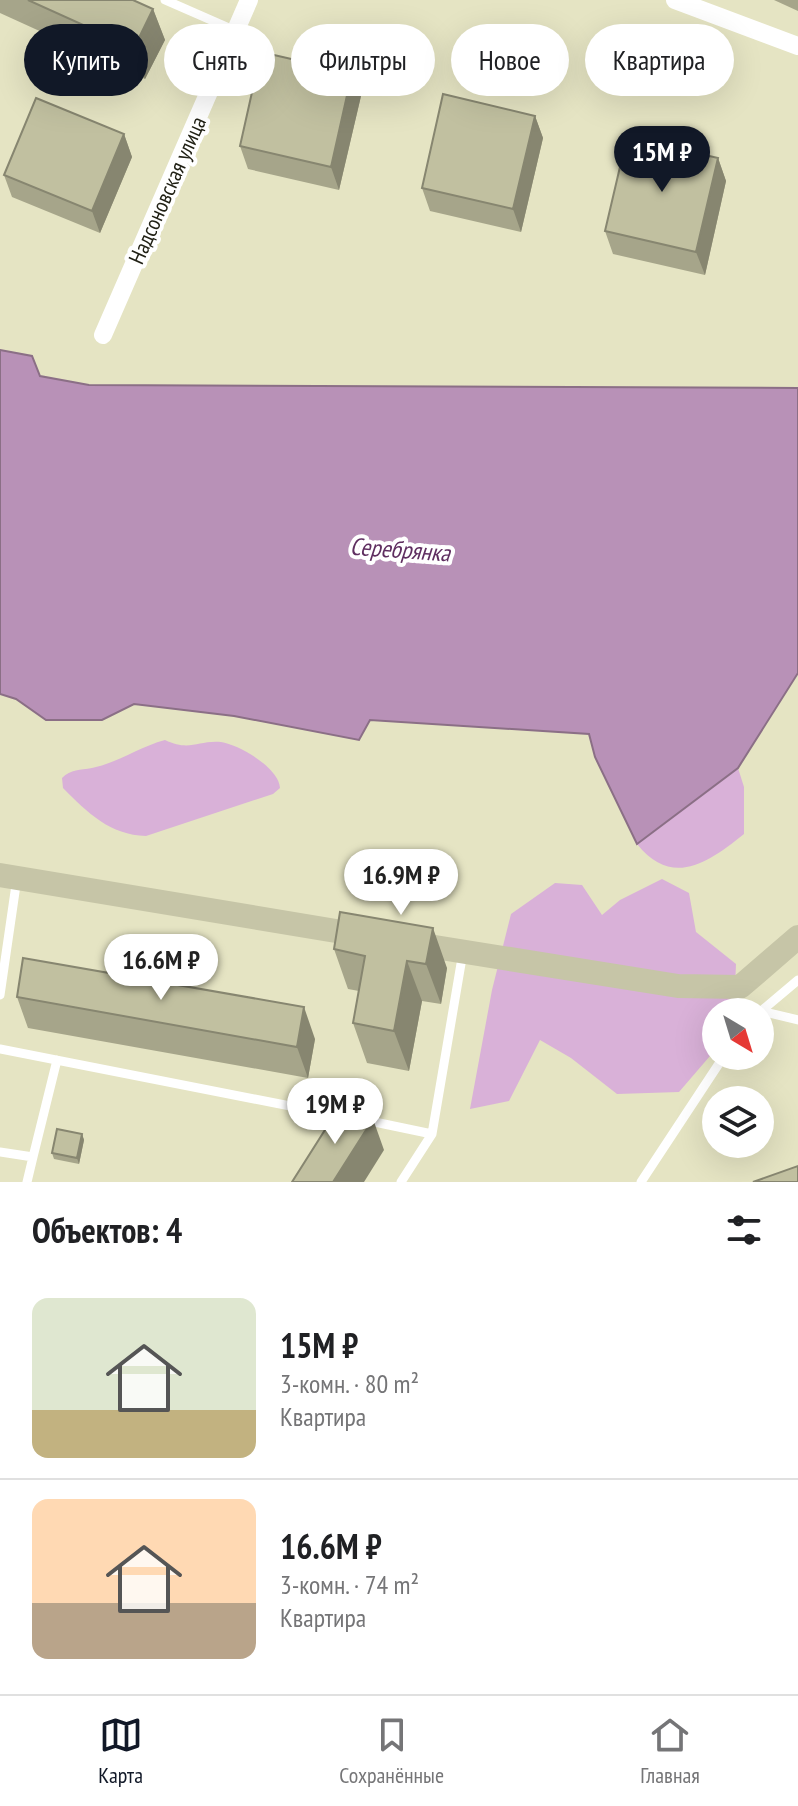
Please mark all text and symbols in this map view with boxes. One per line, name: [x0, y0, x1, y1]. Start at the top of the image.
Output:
chip: Купить: [24, 24, 148, 96]
chip: Снять: [164, 24, 275, 96]
chip: Фильтры: [291, 24, 435, 96]
chip: Новое: [451, 24, 569, 96]
chip: Квартира: [585, 24, 734, 96]
street label: Надсоновская улица: [122, 112, 212, 268]
pin: 15M ₽: [606, 126, 718, 194]
text: 15M ₽: [632, 135, 692, 168]
water label: Серебрянка: [349, 531, 452, 569]
pin: 16.9M ₽: [327, 849, 475, 917]
text: 16.9M ₽: [362, 858, 440, 891]
pin: 16.6M ₽: [87, 934, 235, 1002]
text: 16.6M ₽: [122, 943, 200, 976]
north arrow: [702, 998, 774, 1070]
map controls: [702, 998, 774, 1158]
pin: 19M ₽: [279, 1078, 391, 1146]
button: layers: [702, 1086, 774, 1158]
text: 19M ₽: [305, 1087, 365, 1120]
text: Объектов: 4: [32, 1208, 182, 1252]
icon: filters: [722, 1208, 766, 1252]
text: 15M ₽: [280, 1323, 358, 1367]
icon: home: [96, 1330, 192, 1426]
text: 3-комн. · 80 m²: [280, 1367, 419, 1400]
text: Квартира: [280, 1400, 366, 1433]
text: 16.6M ₽: [280, 1524, 382, 1568]
icon: home: [96, 1531, 192, 1627]
text: 3-комн. · 74 m²: [280, 1568, 419, 1601]
text: Квартира: [280, 1601, 366, 1634]
tab: Карта: [98, 1713, 143, 1789]
tab: Сохранённые: [339, 1713, 444, 1789]
tab: Главная: [640, 1713, 700, 1789]

